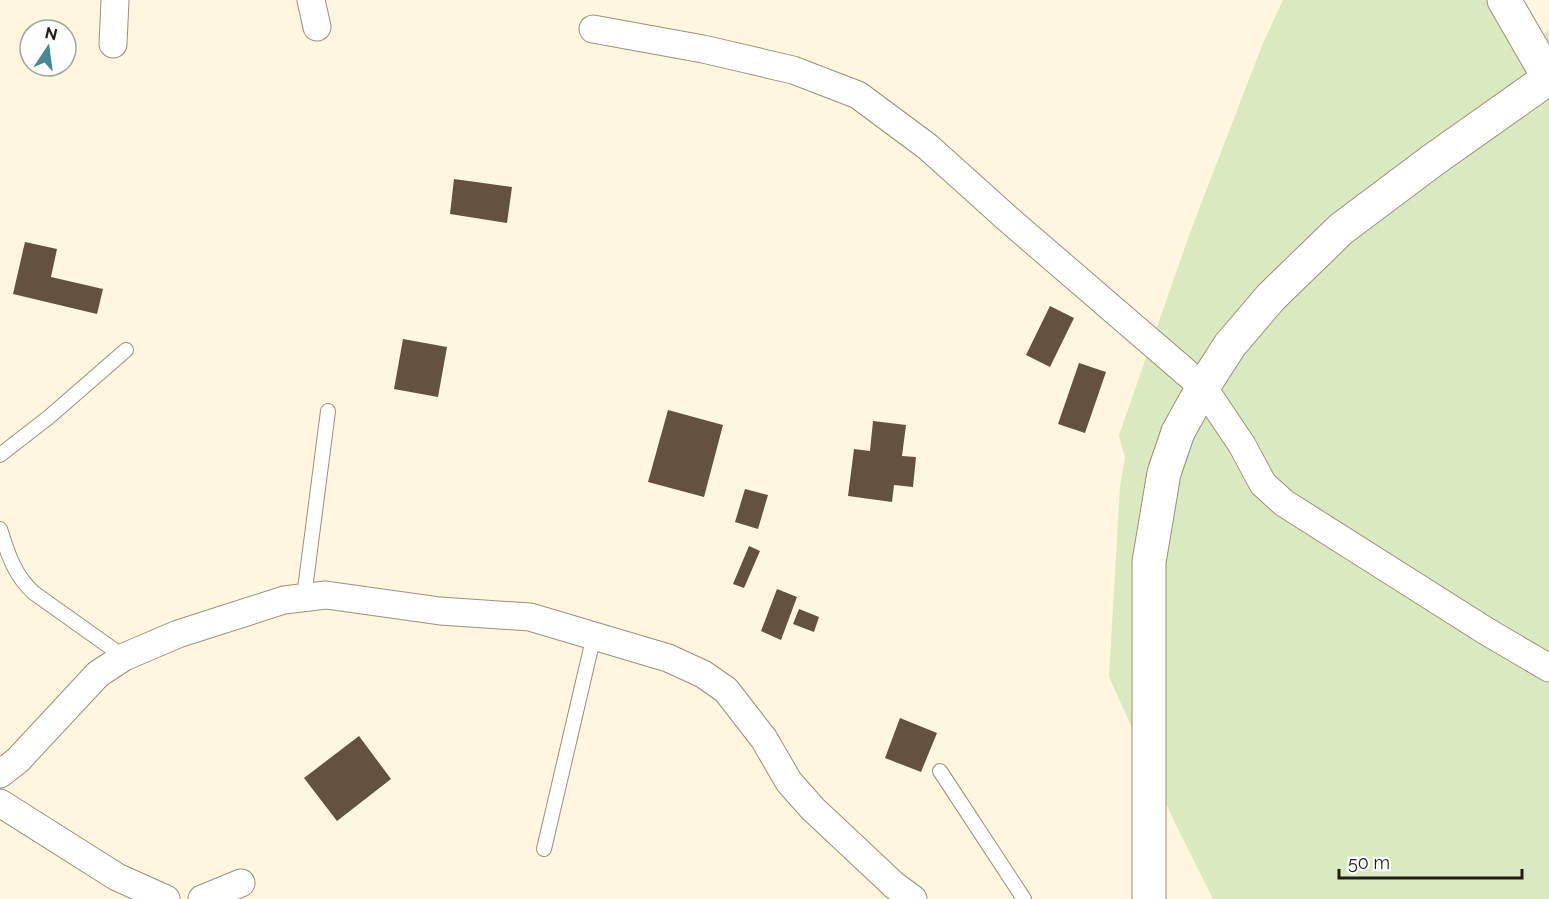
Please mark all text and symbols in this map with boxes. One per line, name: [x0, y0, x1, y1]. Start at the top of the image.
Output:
north arrow: [18, 18, 78, 78]
text: N: [43, 23, 59, 45]
scale bar: [1339, 842, 1522, 880]
text: 50 m: [1348, 852, 1390, 873]

